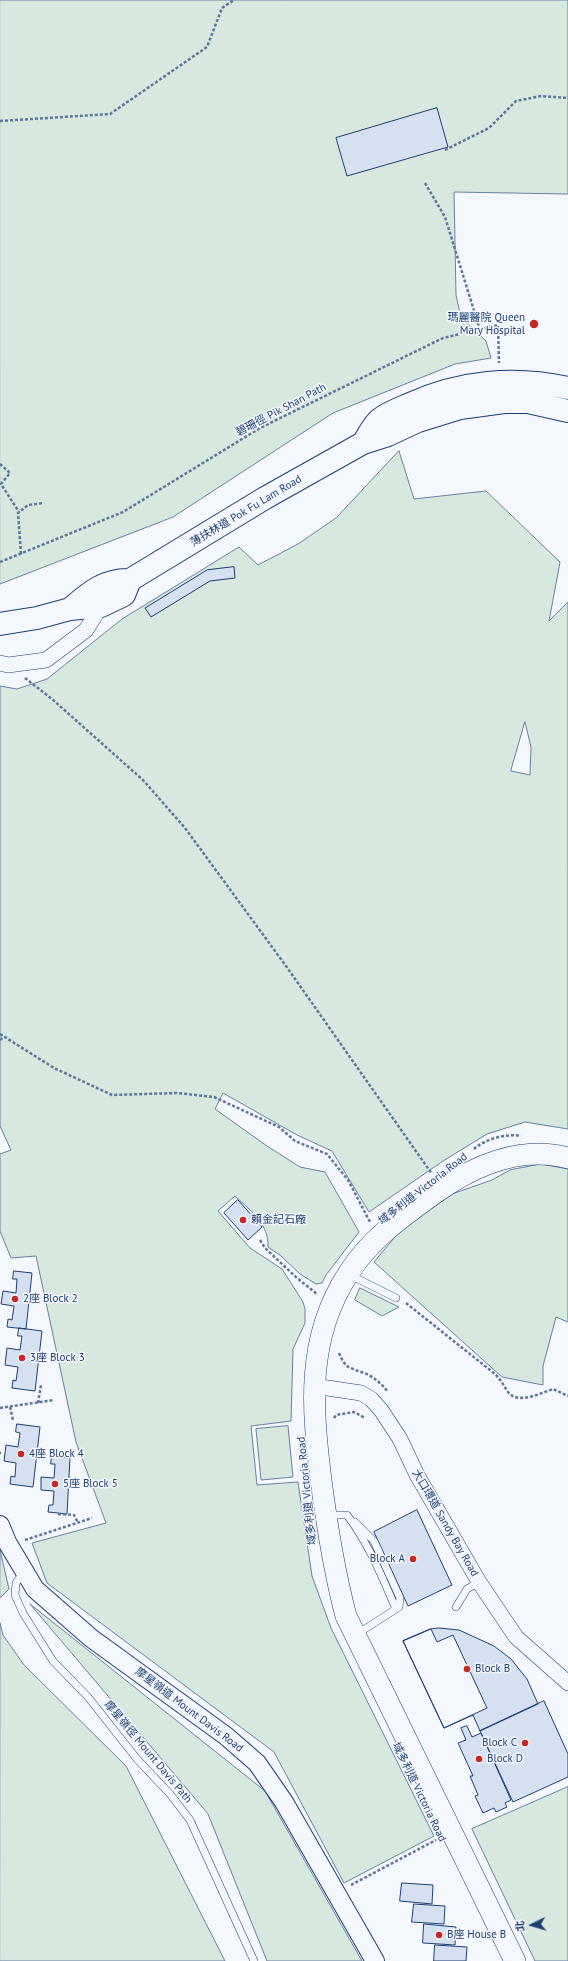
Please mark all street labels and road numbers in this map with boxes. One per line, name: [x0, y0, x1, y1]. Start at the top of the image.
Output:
street label: 碧珊徑 Pik Shan Path: [234, 381, 328, 439]
street label: 薄扶林道 Pok Fu Lam Road: [188, 473, 304, 549]
street label: 域多利道 Victoria Road: [376, 1150, 470, 1228]
street label: 域多利道 Victoria Road: [295, 1436, 319, 1546]
street label: 大口環道 Sandy Bay Road: [409, 1467, 481, 1579]
street label: 摩星嶺道 Mount Davis Road: [132, 1665, 246, 1755]
street label: 摩星嶺徑 Mount Davis Path: [101, 1698, 195, 1806]
street label: 域多利道 Victoria Road: [389, 1740, 449, 1844]

